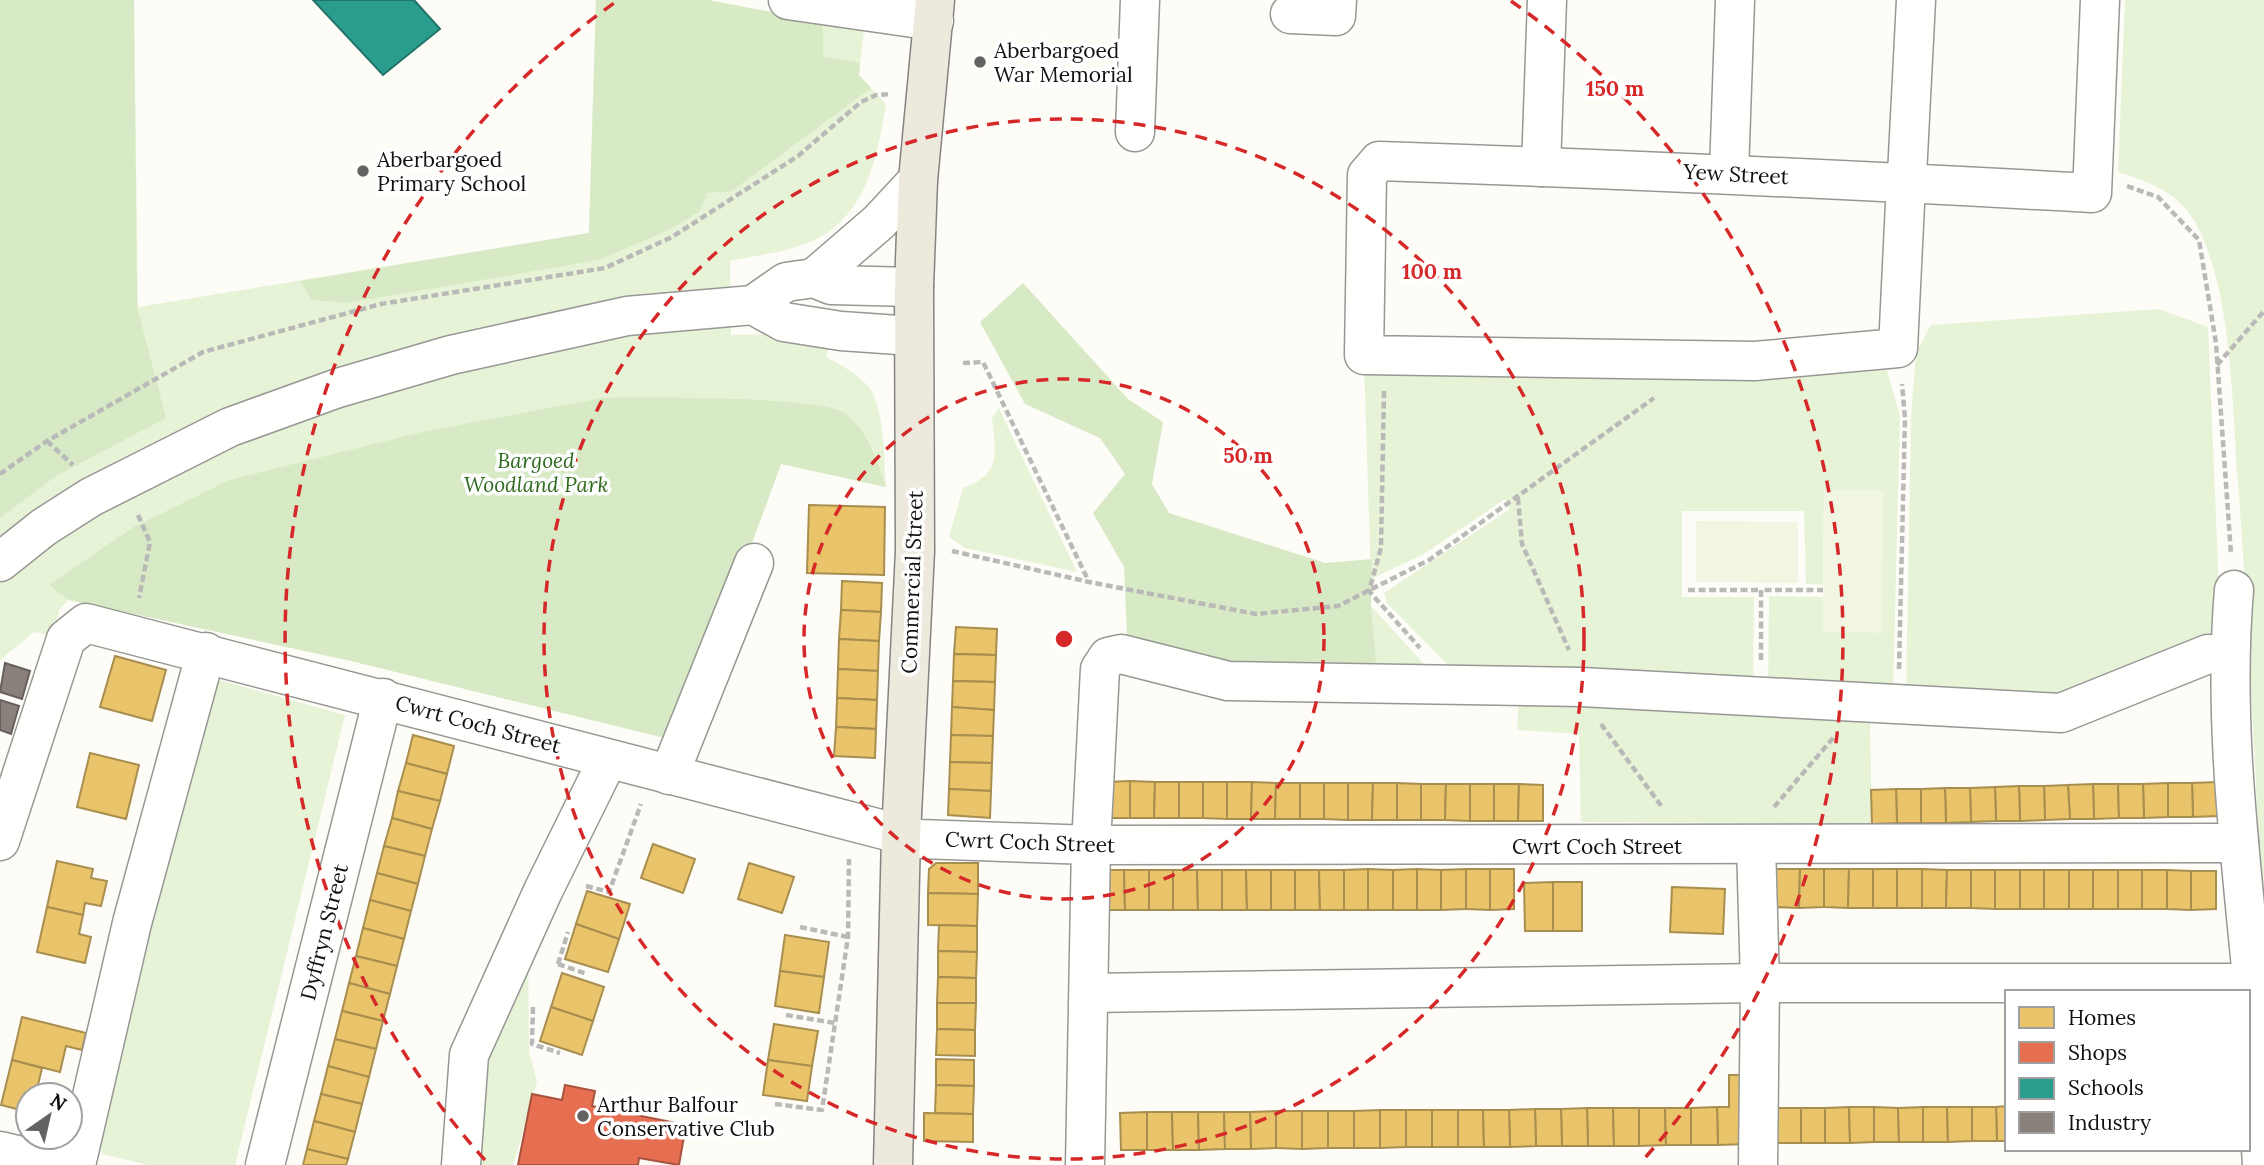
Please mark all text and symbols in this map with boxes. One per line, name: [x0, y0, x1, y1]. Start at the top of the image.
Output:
place label: Aberbargoed War Memorial: [993, 37, 1133, 88]
marker: Aberbargoed War Memorial: [972, 54, 988, 70]
text: 150 m: [1586, 75, 1644, 102]
place label: Aberbargoed Primary School: [376, 146, 526, 197]
street label: Yew Street: [1682, 158, 1790, 190]
marker: Aberbargoed Primary School: [355, 163, 371, 179]
text: 100 m: [1402, 258, 1462, 285]
text: 50 m: [1223, 442, 1273, 469]
park label: Bargoed Woodland Park: [464, 447, 608, 498]
street label: Commercial Street: [895, 489, 929, 674]
centre of rings: [1052, 627, 1076, 651]
street label: Cwrt Coch Street: [392, 689, 565, 759]
street label: Cwrt Coch Street: [944, 826, 1116, 858]
street label: Cwrt Coch Street: [1512, 833, 1683, 860]
street label: Dyffryn Street: [294, 860, 354, 1003]
legend: [2005, 990, 2250, 1151]
text: Homes: [2068, 1004, 2136, 1031]
text: Shops: [2068, 1039, 2127, 1066]
text: Schools: [2068, 1074, 2144, 1101]
north arrow: [14, 1081, 84, 1151]
text: N: [46, 1088, 72, 1116]
place label: Arthur Balfour Conservative Club: [596, 1091, 775, 1142]
marker: Arthur Balfour Conservative Club: [575, 1108, 591, 1124]
text: Industry: [2068, 1109, 2151, 1136]

